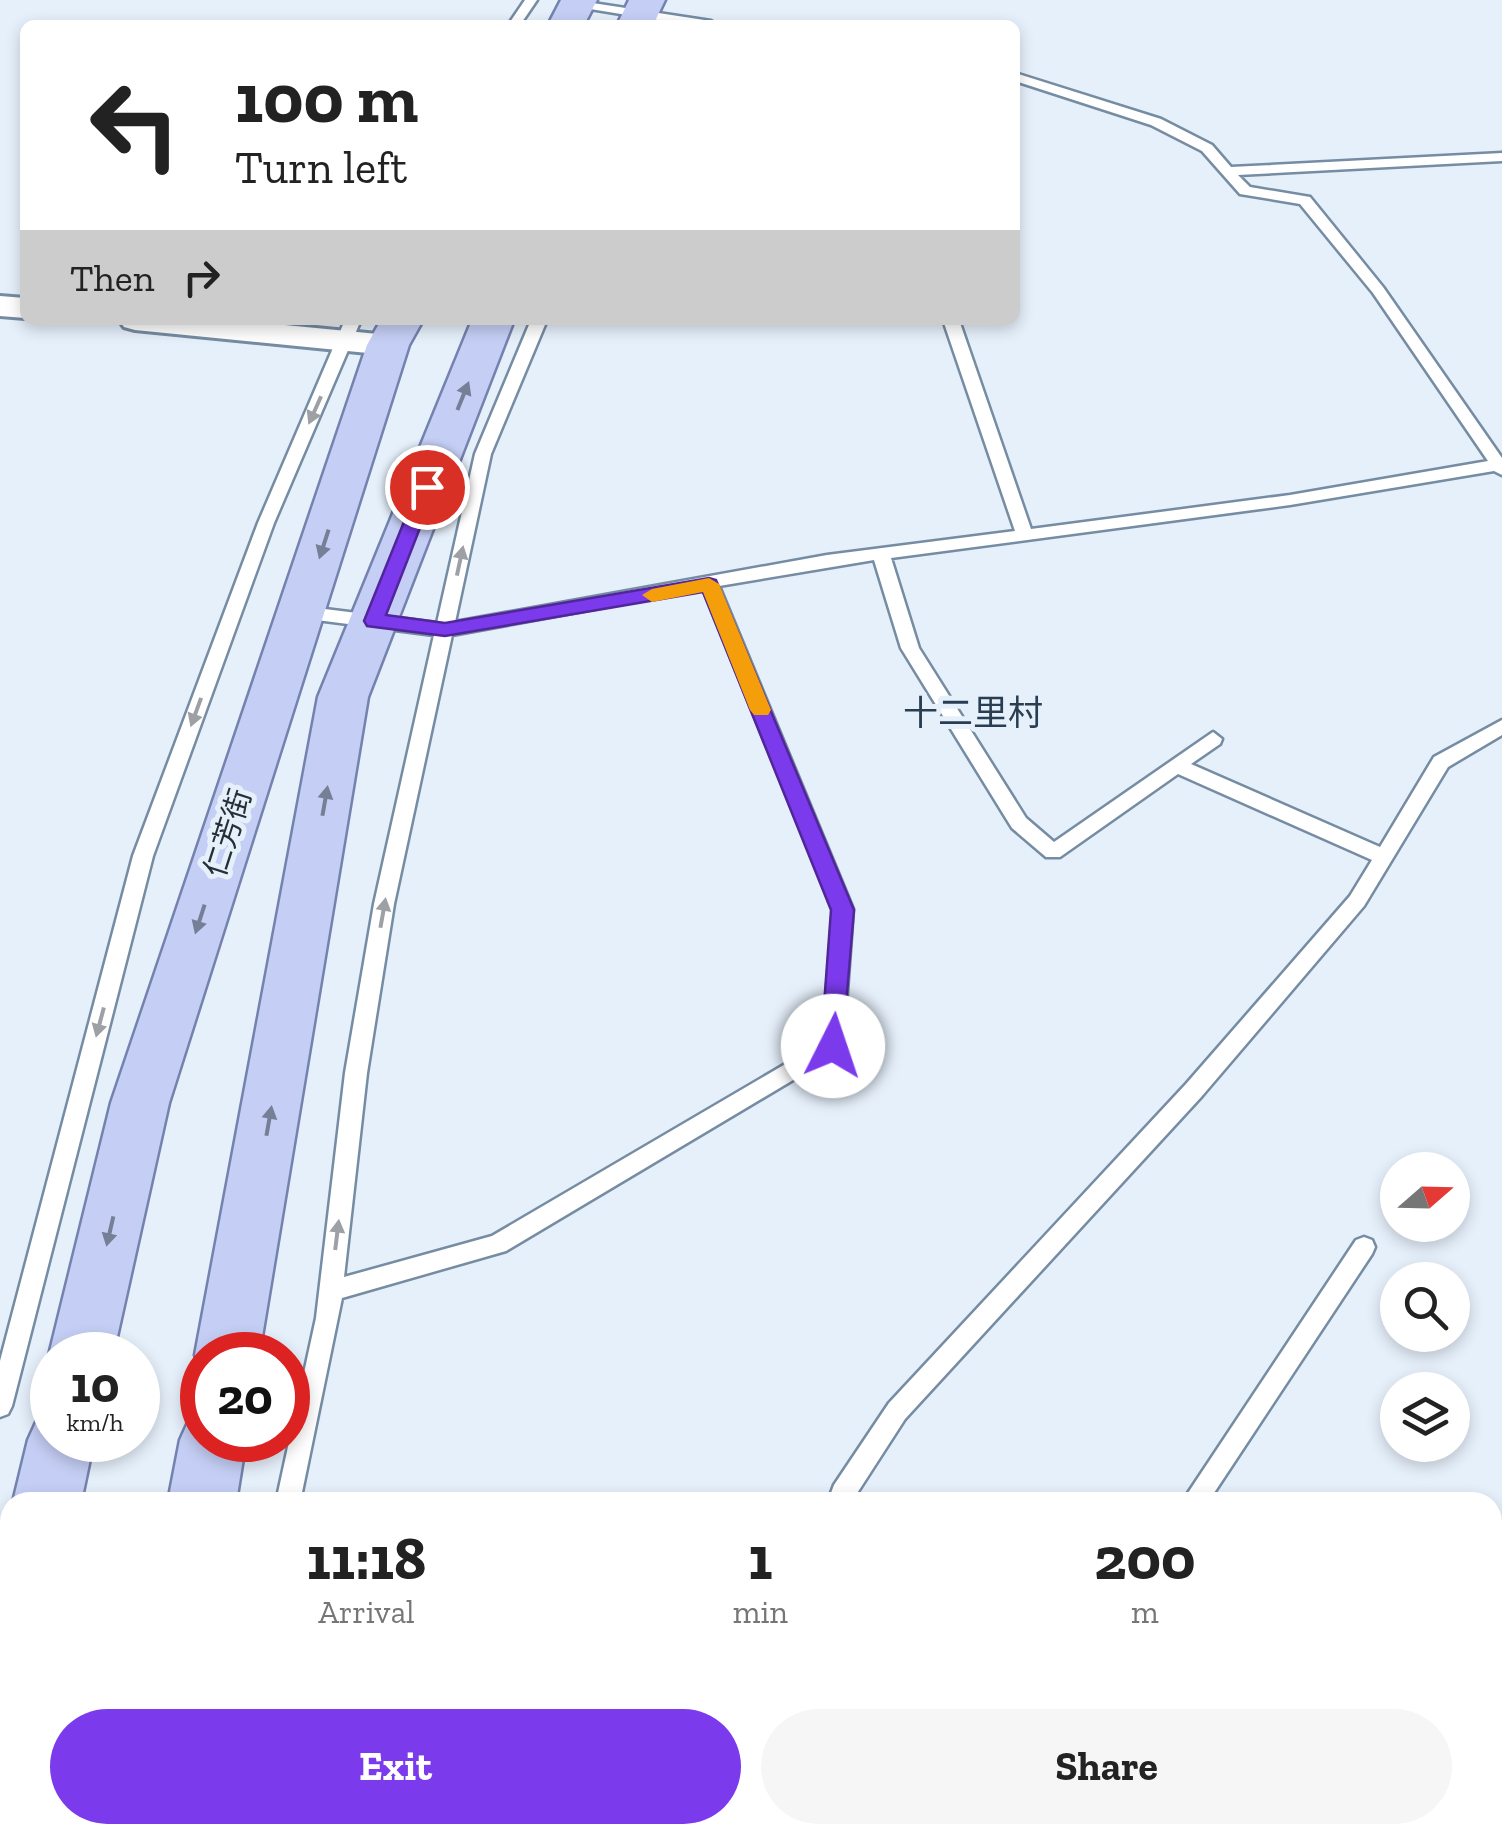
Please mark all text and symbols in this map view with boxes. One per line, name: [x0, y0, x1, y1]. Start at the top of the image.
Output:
text: 100 m: [235, 56, 418, 140]
icon: left: [70, 60, 200, 190]
text: Turn left: [235, 141, 407, 195]
icon: right: [174, 250, 229, 305]
text: Then: [70, 255, 154, 301]
one-way arrow: [456, 380, 472, 410]
one-way arrow: [307, 395, 323, 425]
pin: [385, 445, 470, 530]
icon: arrive: [400, 460, 455, 515]
one-way arrow: [315, 529, 330, 559]
one-way arrow: [452, 546, 468, 577]
district label: 十二里村: [903, 692, 1043, 734]
one-way arrow: [188, 697, 203, 727]
street label: 仁芳街: [197, 785, 259, 881]
one-way arrow: [318, 785, 333, 816]
one-way arrow: [376, 897, 391, 928]
one-way arrow: [192, 904, 207, 934]
position arrow: [781, 994, 885, 1098]
one-way arrow: [91, 1007, 107, 1038]
one-way arrow: [262, 1105, 277, 1136]
north arrow: [1380, 1152, 1470, 1242]
map controls: [1380, 1152, 1470, 1462]
one-way arrow: [102, 1216, 117, 1247]
one-way arrow: [329, 1218, 345, 1250]
button: search: [1380, 1262, 1470, 1352]
speed limit sign: 20: [180, 1332, 310, 1462]
text: 10: [71, 1355, 120, 1415]
button: layers: [1380, 1372, 1470, 1462]
text: km/h: [66, 1407, 124, 1437]
text: 11:18: [306, 1522, 426, 1594]
text: 1: [748, 1522, 772, 1594]
text: 200: [1094, 1522, 1196, 1594]
text: Arrival: [318, 1593, 415, 1631]
text: min: [733, 1593, 788, 1631]
text: m: [1131, 1593, 1159, 1631]
button: Exit: [50, 1709, 741, 1824]
button: Share: [761, 1709, 1452, 1824]

